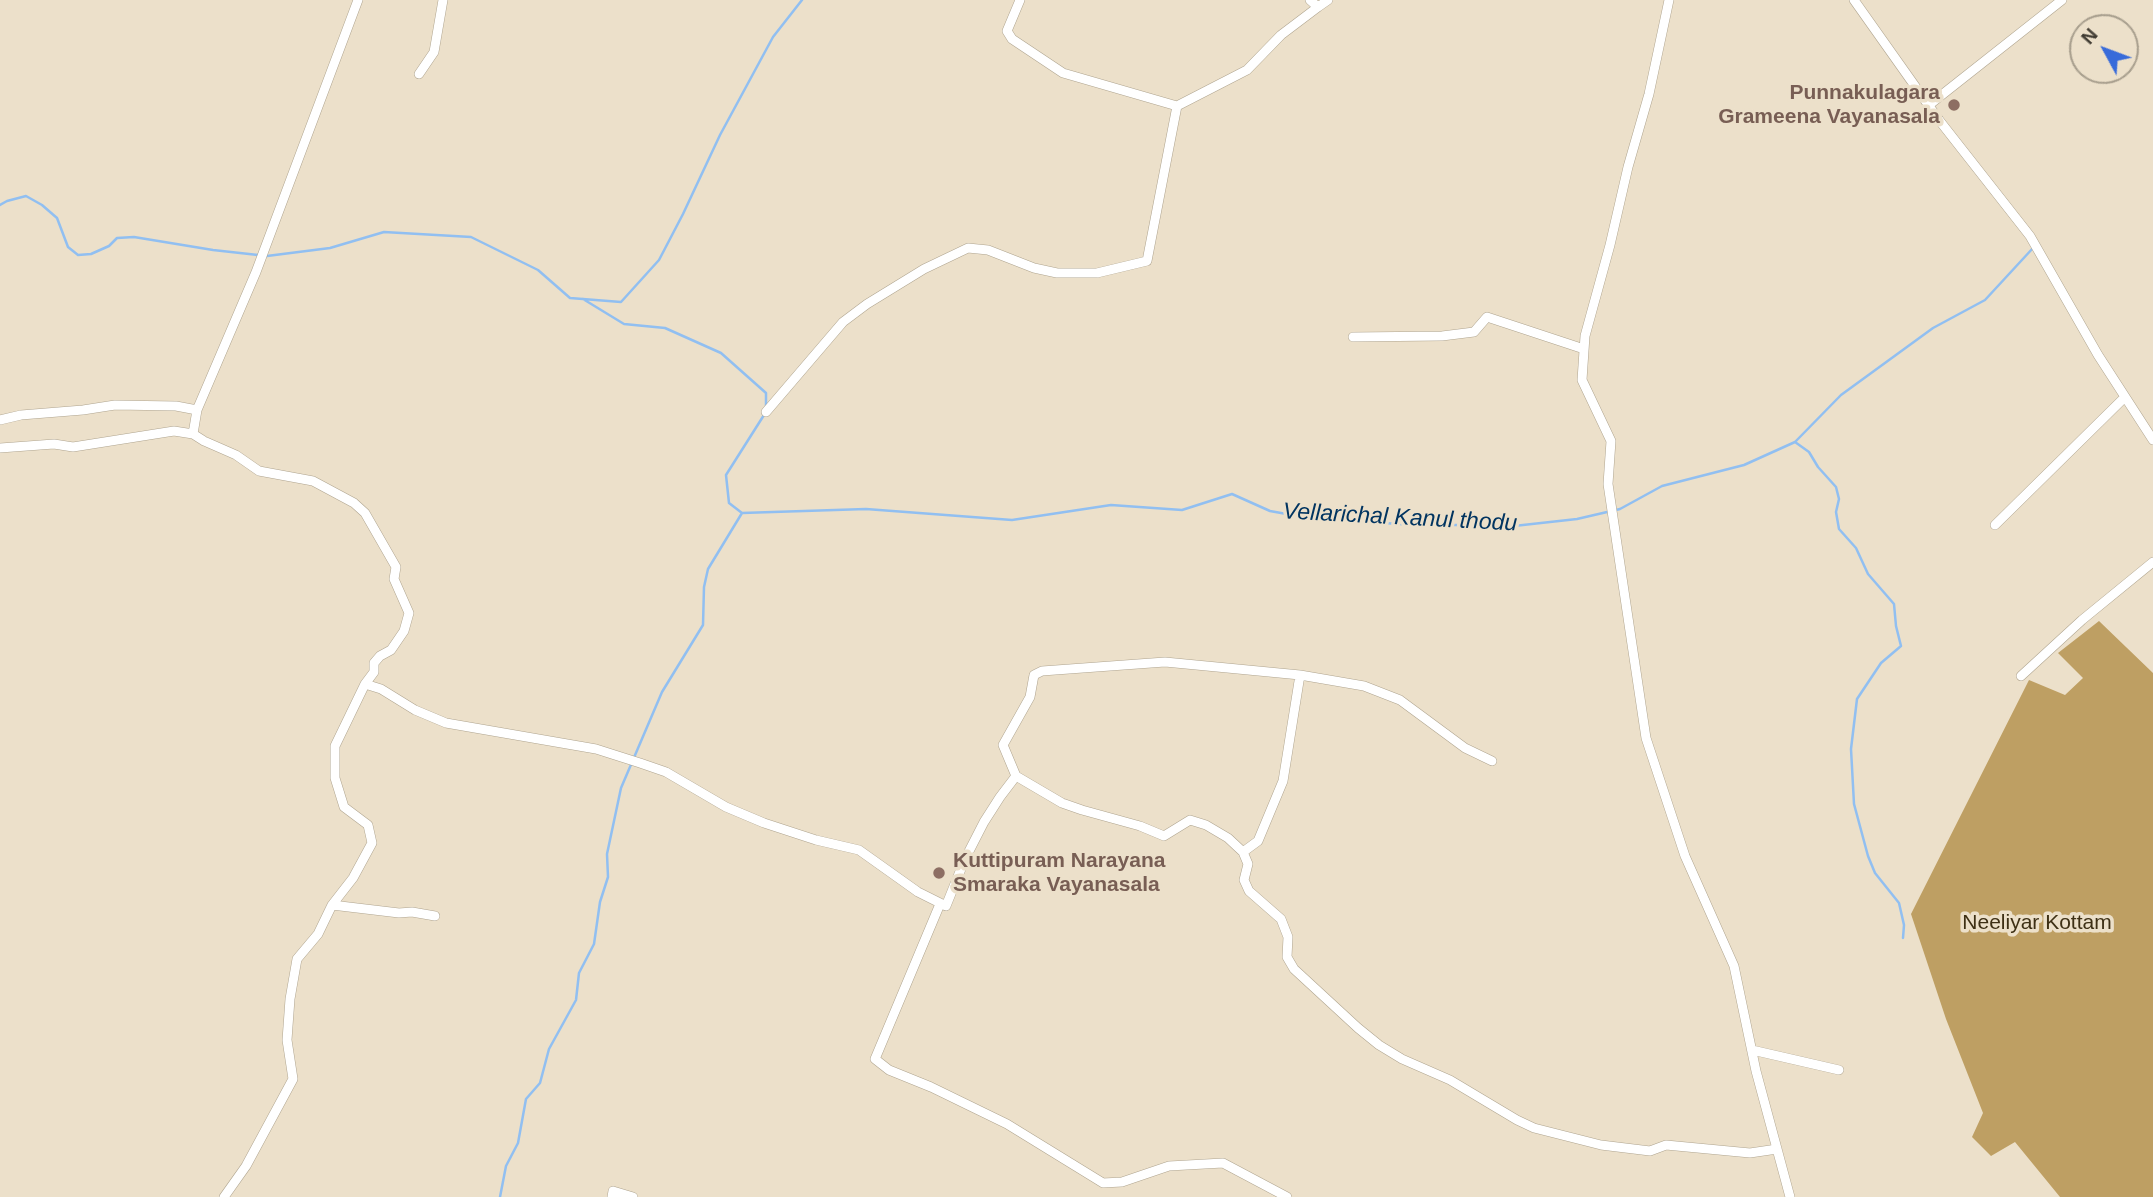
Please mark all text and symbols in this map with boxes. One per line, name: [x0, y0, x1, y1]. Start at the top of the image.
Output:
north arrow: [2069, 14, 2139, 84]
text: N: [2077, 24, 2102, 48]
place label: Punnakulagara Grameena Vayanasala: [1718, 80, 1940, 130]
marker: Punnakulagara Grameena Vayanasala: [1946, 97, 1962, 113]
water label: Vellarichal Kanul thodu: [1282, 498, 1518, 538]
place label: Kuttipuram Narayana Smaraka Vayanasala: [953, 848, 1165, 898]
marker: Kuttipuram Narayana Smaraka Vayanasala: [931, 865, 947, 881]
park label: Neeliyar Kottam: [1962, 910, 2112, 936]

